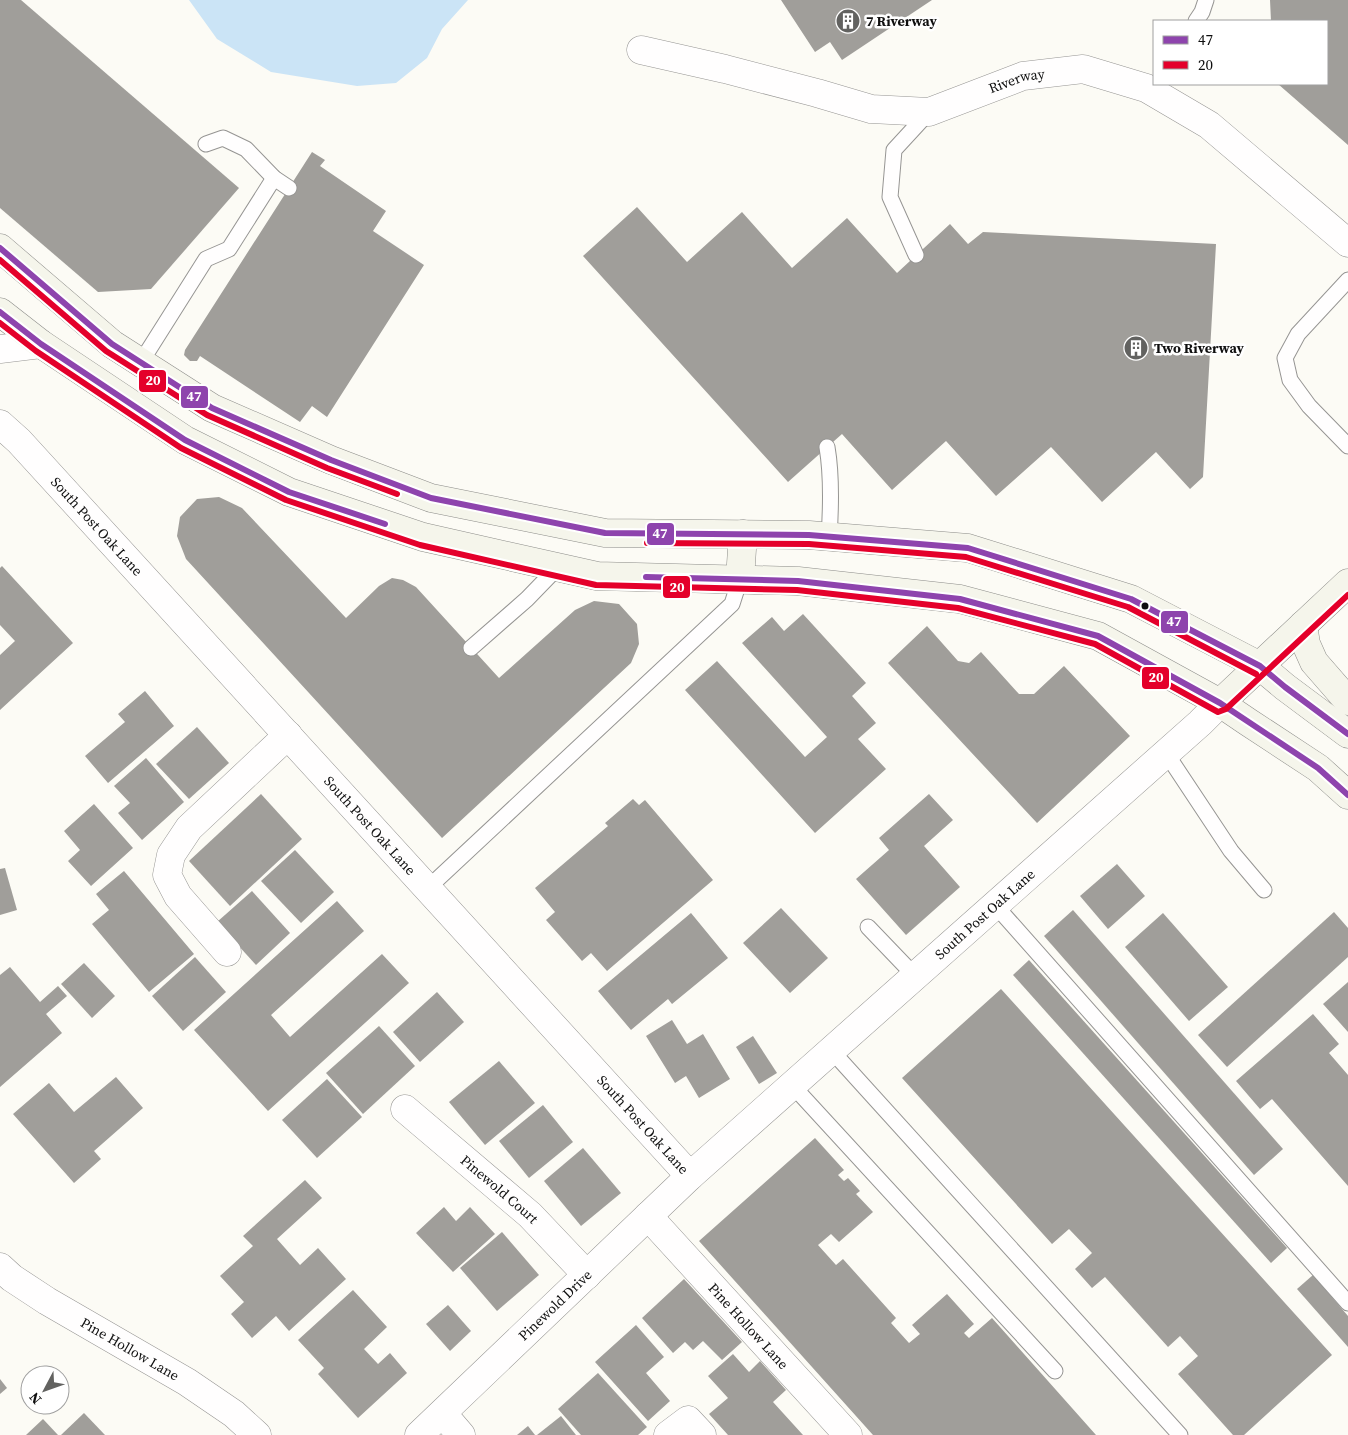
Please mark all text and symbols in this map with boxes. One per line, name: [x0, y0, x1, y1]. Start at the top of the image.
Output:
building icon: 7 Riverway: [835, 8, 861, 34]
place label: 7 Riverway: [866, 11, 937, 31]
legend: [1153, 20, 1328, 85]
text: 47: [1198, 29, 1213, 50]
text: 20: [1198, 54, 1213, 75]
street label: Riverway: [986, 63, 1046, 98]
building icon: Two Riverway: [1123, 335, 1149, 361]
place label: Two Riverway: [1154, 338, 1245, 358]
line badge: 20: [138, 369, 167, 393]
text: 20: [145, 370, 161, 390]
line badge: 47: [180, 385, 209, 409]
text: 47: [186, 386, 202, 406]
street label: South Post Oak Lane: [46, 472, 147, 580]
line badge: 47: [646, 522, 675, 546]
text: 47: [652, 523, 668, 543]
line badge: 20: [662, 575, 691, 599]
text: 20: [669, 577, 685, 597]
unlabelled marker: [1140, 601, 1150, 611]
line badge: 47: [1160, 610, 1189, 634]
text: 47: [1166, 611, 1182, 631]
line badge: 20: [1141, 666, 1170, 690]
text: 20: [1148, 667, 1164, 687]
street label: South Post Oak Lane: [319, 771, 420, 879]
street label: South Post Oak Lane: [930, 864, 1039, 964]
street label: South Post Oak Lane: [593, 1071, 693, 1178]
street label: Pinewold Court: [456, 1150, 543, 1228]
street label: Pinewold Drive: [514, 1265, 596, 1345]
street label: Pine Hollow Lane: [704, 1278, 793, 1374]
street label: Pine Hollow Lane: [77, 1313, 183, 1385]
north arrow: [20, 1365, 70, 1415]
text: N: [24, 1388, 46, 1409]

